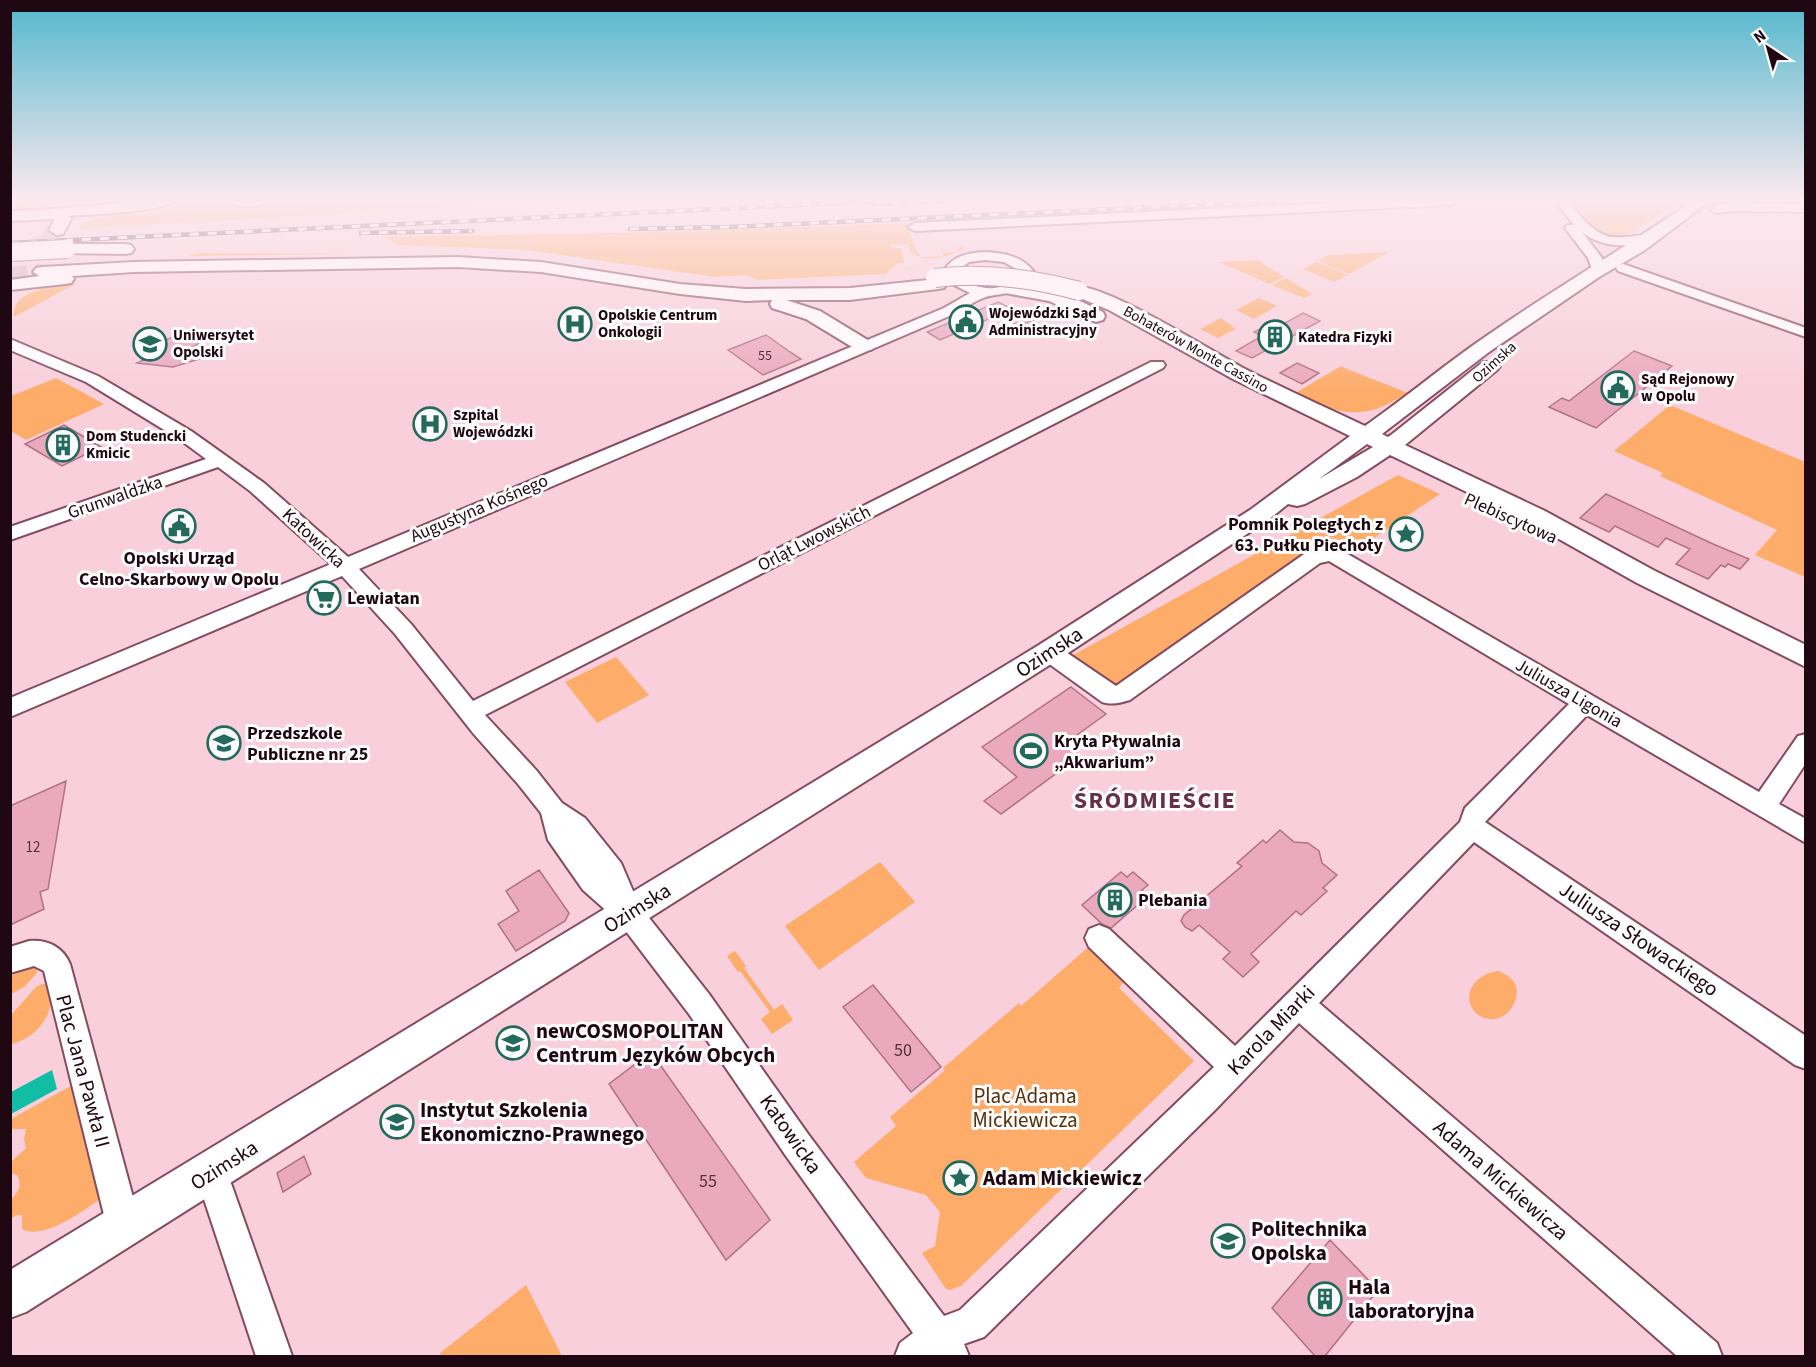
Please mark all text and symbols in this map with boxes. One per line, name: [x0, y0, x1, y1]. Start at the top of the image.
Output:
north arrow: [1738, 18, 1798, 78]
text: N: [1749, 25, 1771, 49]
street label: Bohaterów Monte Cassino: [1119, 301, 1272, 398]
place label: Wojewódzki Sąd Administracyjny: [988, 303, 1097, 341]
public building icon: Wojewódzki Sąd Administracyjny: [948, 304, 984, 340]
place label: Opolskie Centrum Onkologii: [598, 305, 717, 343]
hospital icon: Opolskie Centrum Onkologii: [557, 306, 593, 342]
building icon: Katedra Fizyki: [1257, 319, 1293, 355]
place label: Uniwersytet Opolski: [173, 325, 254, 363]
school or university icon: Uniwersytet Opolski: [132, 326, 168, 362]
place label: Katedra Fizyki: [1298, 327, 1392, 348]
street label: Ozimska: [1467, 337, 1521, 388]
house number: 55: [758, 346, 772, 366]
place label: Sąd Rejonowy w Opolu: [1641, 369, 1735, 407]
public building icon: Sąd Rejonowy w Opolu: [1600, 370, 1636, 406]
place label: Szpital Wojewódzki: [453, 405, 533, 443]
hospital icon: Szpital Wojewódzki: [412, 406, 448, 442]
place label: Dom Studencki Kmicic: [86, 426, 186, 464]
building icon: Dom Studencki Kmicic: [45, 427, 81, 463]
street label: Augustyna Kośnego: [407, 468, 552, 549]
street label: Grunwaldzka: [64, 470, 166, 525]
street label: Plebiscytowa: [1460, 487, 1561, 550]
street label: Orląt Lwowskich: [753, 499, 875, 578]
street label: Katowicka: [277, 503, 351, 574]
public building icon: Opolski Urząd Celno-Skarbowy w Opolu: [161, 508, 197, 544]
place label: Pomnik Poległych z 63. Pułku Piechoty: [1228, 512, 1384, 558]
place icon: Pomnik Poległych z 63. Pułku Piechoty: [1388, 516, 1424, 552]
place label: Opolski Urząd Celno-Skarbowy w Opolu: [79, 546, 279, 592]
supermarket icon: Lewiatan: [306, 580, 342, 616]
place label: Lewiatan: [347, 586, 420, 611]
street label: Ozimska: [1009, 619, 1089, 685]
street label: Juliusza Ligonia: [1511, 653, 1627, 734]
place label: Przedszkole Publiczne nr 25: [247, 721, 368, 767]
school or university icon: Przedszkole Publiczne nr 25: [206, 725, 242, 761]
place label: Kryta Pływalnia „Akwarium”: [1054, 729, 1181, 775]
sports icon: Kryta Pływalnia „Akwarium”: [1013, 733, 1049, 769]
district label: ŚRÓDMIEŚCIE: [1074, 783, 1236, 818]
house number: 12: [26, 837, 40, 858]
street label: Juliusza Słowackiego: [1553, 874, 1725, 1004]
street label: Ozimska: [597, 875, 677, 941]
building icon: Plebania: [1097, 882, 1133, 918]
place label: Plebania: [1138, 888, 1208, 913]
street label: Karola Miarki: [1220, 978, 1322, 1082]
street label: Plac Jana Pawła II: [48, 991, 118, 1151]
place label: newCOSMOPOLITAN Centrum Języków Obcych: [536, 1016, 775, 1070]
school or university icon: newCOSMOPOLITAN Centrum Języków Obcych: [495, 1025, 531, 1061]
house number: 50: [894, 1038, 912, 1063]
park label: Plac Adama Mickiewicza: [973, 1081, 1077, 1135]
street label: Katowicka: [753, 1088, 829, 1180]
place label: Instytut Szkolenia Ekonomiczno-Prawnego: [420, 1095, 645, 1149]
school or university icon: Instytut Szkolenia Ekonomiczno-Prawnego: [379, 1104, 415, 1140]
street label: Adama Mickiewicza: [1427, 1113, 1575, 1247]
street label: Ozimska: [184, 1132, 264, 1198]
place icon: Adam Mickiewicz: [942, 1160, 978, 1196]
place label: Adam Mickiewicz: [982, 1163, 1142, 1193]
house number: 55: [699, 1169, 717, 1194]
place label: Politechnika Opolska: [1251, 1214, 1367, 1268]
school or university icon: Politechnika Opolska: [1210, 1223, 1246, 1259]
place label: Hala laboratoryjna: [1348, 1272, 1475, 1326]
building icon: Hala laboratoryjna: [1307, 1281, 1343, 1317]

